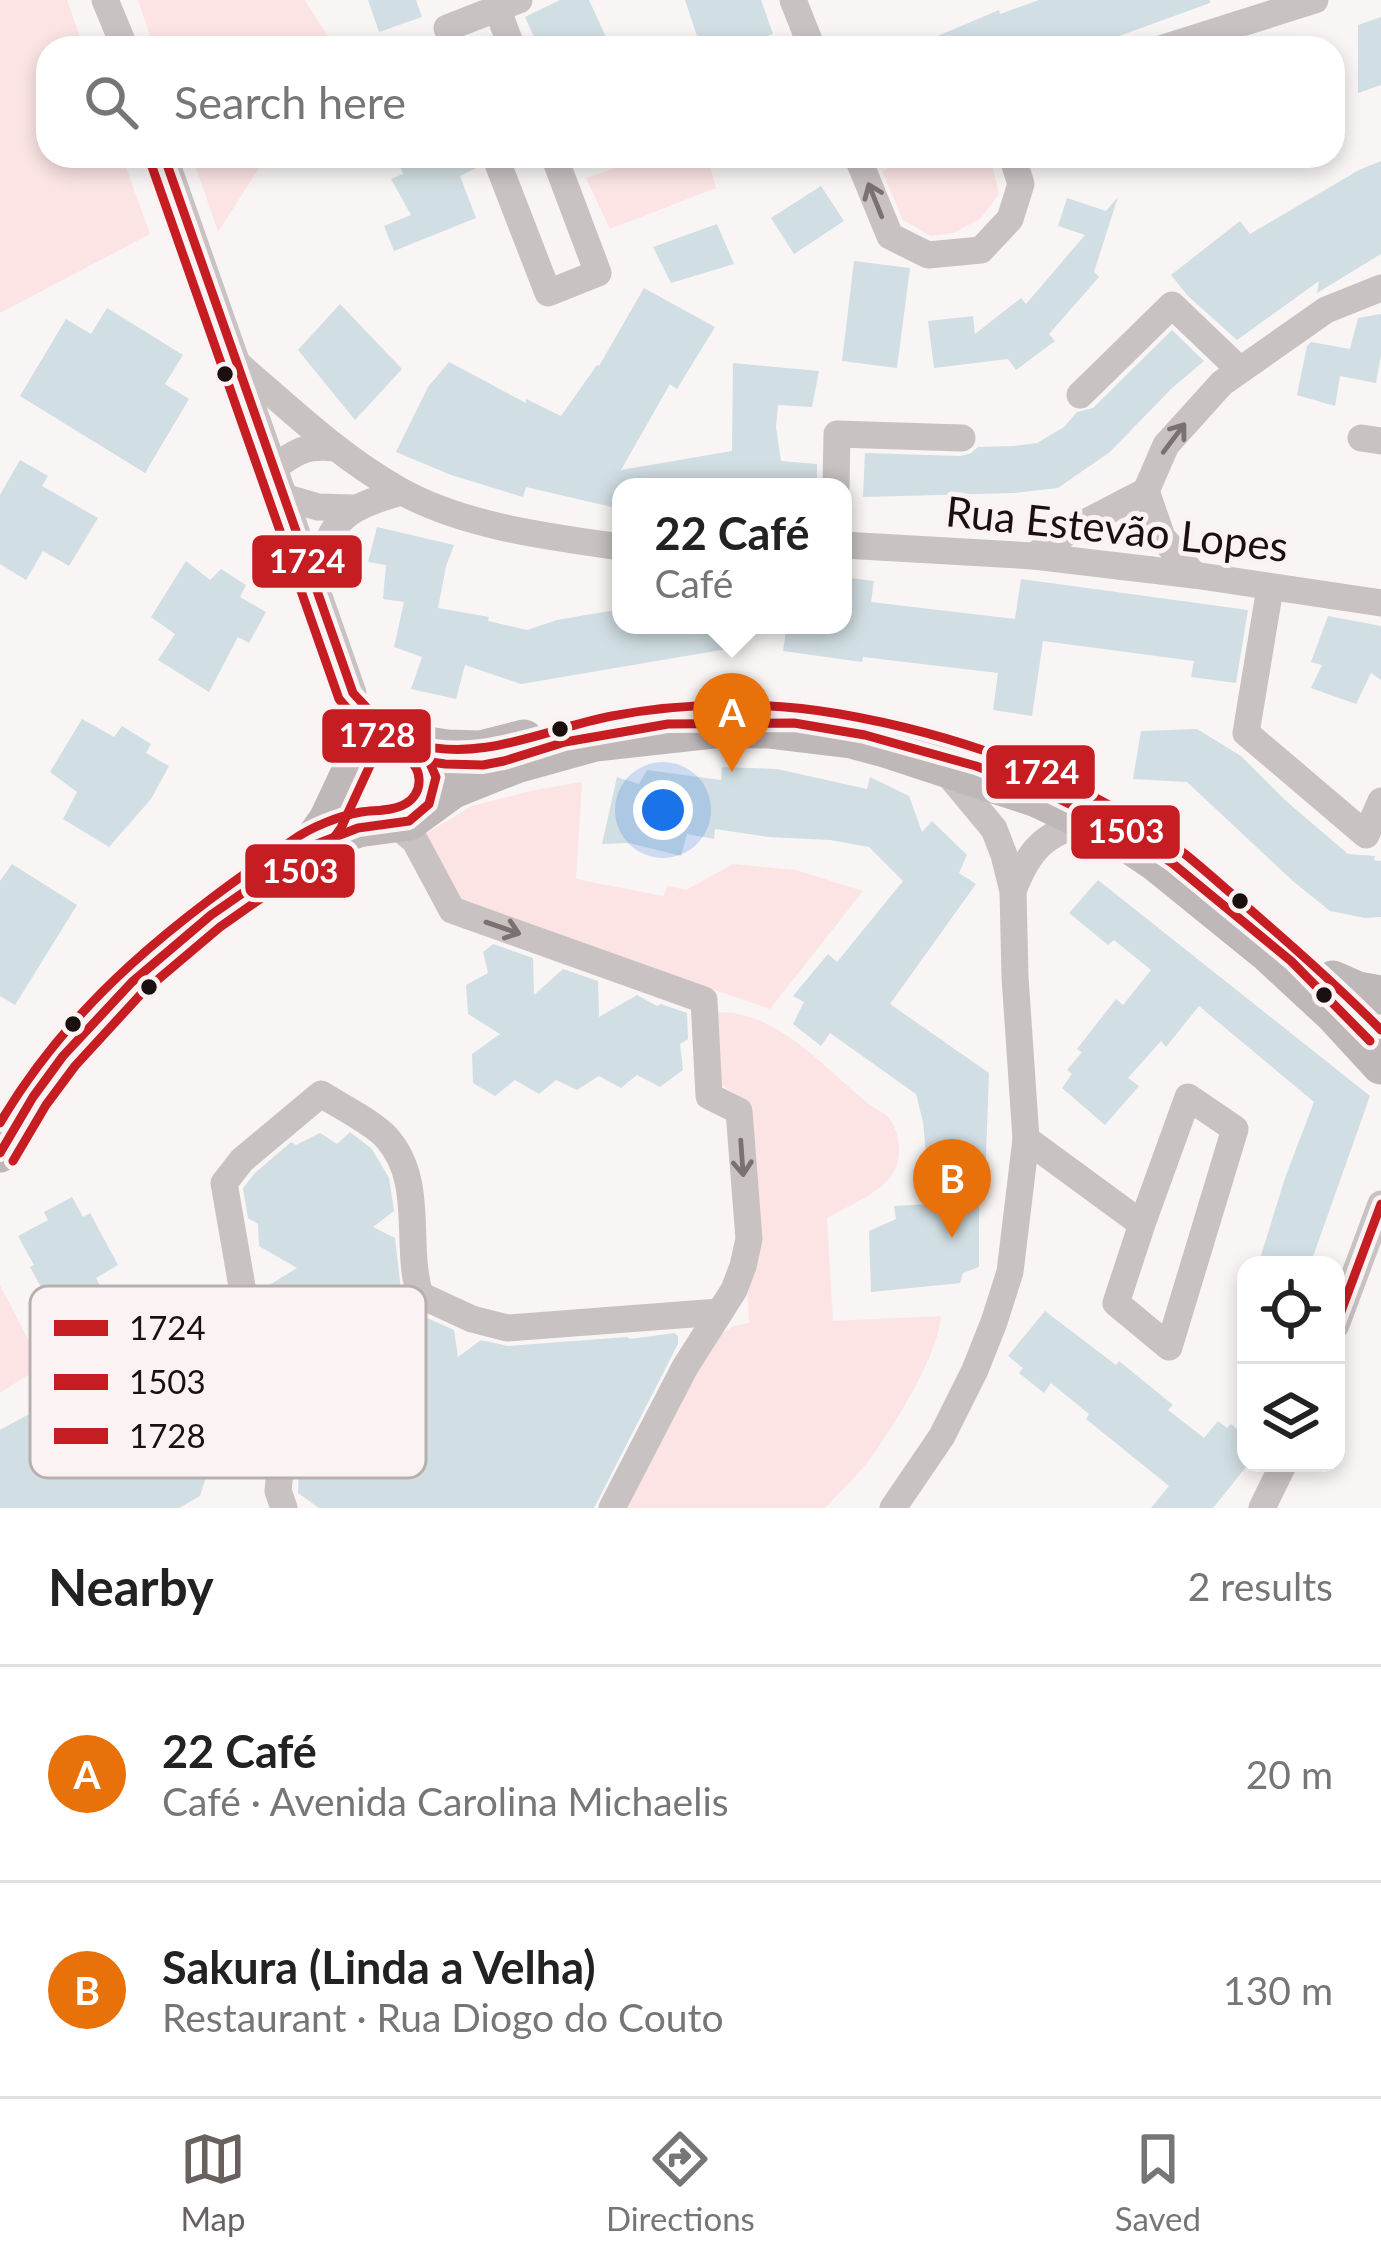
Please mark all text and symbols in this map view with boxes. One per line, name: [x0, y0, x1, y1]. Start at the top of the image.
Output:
search box: [36, 36, 1345, 168]
icon: search: [78, 69, 144, 135]
text: Search here: [174, 75, 406, 129]
one-way arrow: [863, 183, 884, 220]
unlabelled marker: [214, 363, 236, 385]
one-way arrow: [1161, 423, 1187, 455]
popup: [612, 478, 852, 634]
street label: Rua Estevão Lopes: [944, 485, 1291, 571]
text: 22 Café: [655, 506, 809, 560]
line badge: 1724: [250, 533, 364, 590]
text: 1724: [269, 540, 345, 580]
text: Café: [655, 560, 733, 606]
pin: A: [693, 673, 771, 772]
line badge: 1728: [320, 707, 433, 765]
text: 1728: [339, 714, 415, 754]
unlabelled marker: [549, 718, 571, 740]
line badge: 1724: [984, 743, 1097, 801]
text: 1724: [1003, 751, 1079, 791]
your location: [633, 780, 693, 840]
line badge: 1503: [1069, 803, 1182, 861]
text: 1503: [1088, 810, 1164, 850]
line badge: 1503: [243, 842, 357, 900]
text: 1503: [262, 850, 338, 890]
unlabelled marker: [1229, 890, 1251, 912]
one-way arrow: [484, 919, 521, 940]
unlabelled marker: [138, 976, 160, 998]
unlabelled marker: [1313, 984, 1335, 1006]
unlabelled marker: [62, 1013, 84, 1035]
one-way arrow: [731, 1138, 754, 1177]
pin: B: [913, 1139, 991, 1238]
map controls: [1237, 1256, 1345, 1472]
button: locate: [1237, 1256, 1345, 1364]
legend: [30, 1286, 426, 1478]
text: 1724: [129, 1307, 206, 1347]
text: 1503: [129, 1361, 206, 1401]
button: layers: [1237, 1364, 1345, 1472]
text: 1728: [129, 1415, 206, 1455]
text: Nearby: [48, 1556, 214, 1617]
text: 2 results: [1188, 1563, 1333, 1609]
text: 22 Café: [162, 1724, 317, 1778]
text: A: [73, 1751, 101, 1797]
text: 20 m: [1246, 1751, 1333, 1797]
text: Café · Avenida Carolina Michaelis: [162, 1778, 729, 1824]
text: Sakura (Linda a Velha): [162, 1940, 596, 1994]
text: B: [74, 1967, 100, 2013]
text: 130 m: [1223, 1967, 1333, 2013]
text: Restaurant · Rua Diogo do Couto: [162, 1994, 724, 2040]
tab: Map: [180, 2126, 246, 2238]
tab: Directions: [606, 2126, 755, 2238]
tab: Saved: [1115, 2126, 1201, 2238]

